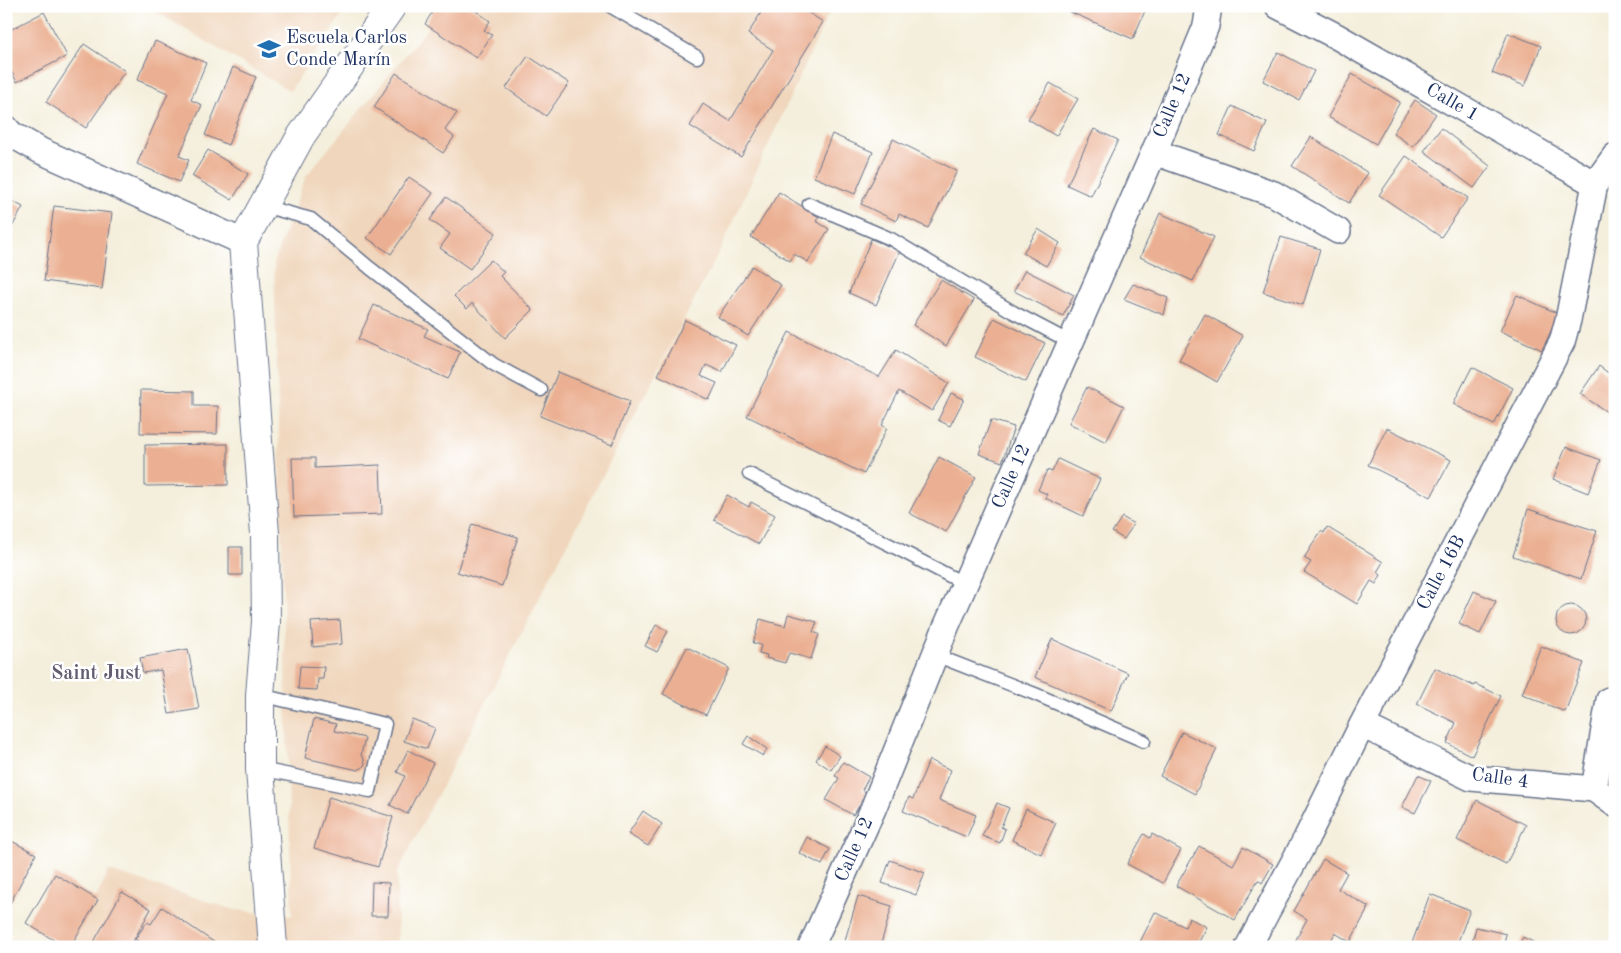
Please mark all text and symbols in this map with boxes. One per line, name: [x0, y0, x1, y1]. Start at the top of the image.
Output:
place label: Escuela Carlos Conde Marín: [286, 29, 407, 70]
school or university icon: Escuela Carlos Conde Marín: [256, 36, 282, 62]
street label: Calle 12: [1151, 71, 1195, 141]
street label: Calle 1: [1422, 80, 1482, 126]
street label: Calle 12: [989, 442, 1035, 512]
street label: Calle 16B: [1414, 533, 1470, 613]
district label: Saint Just: [51, 664, 141, 684]
street label: Calle 4: [1470, 766, 1530, 792]
street label: Calle 12: [832, 815, 878, 885]

